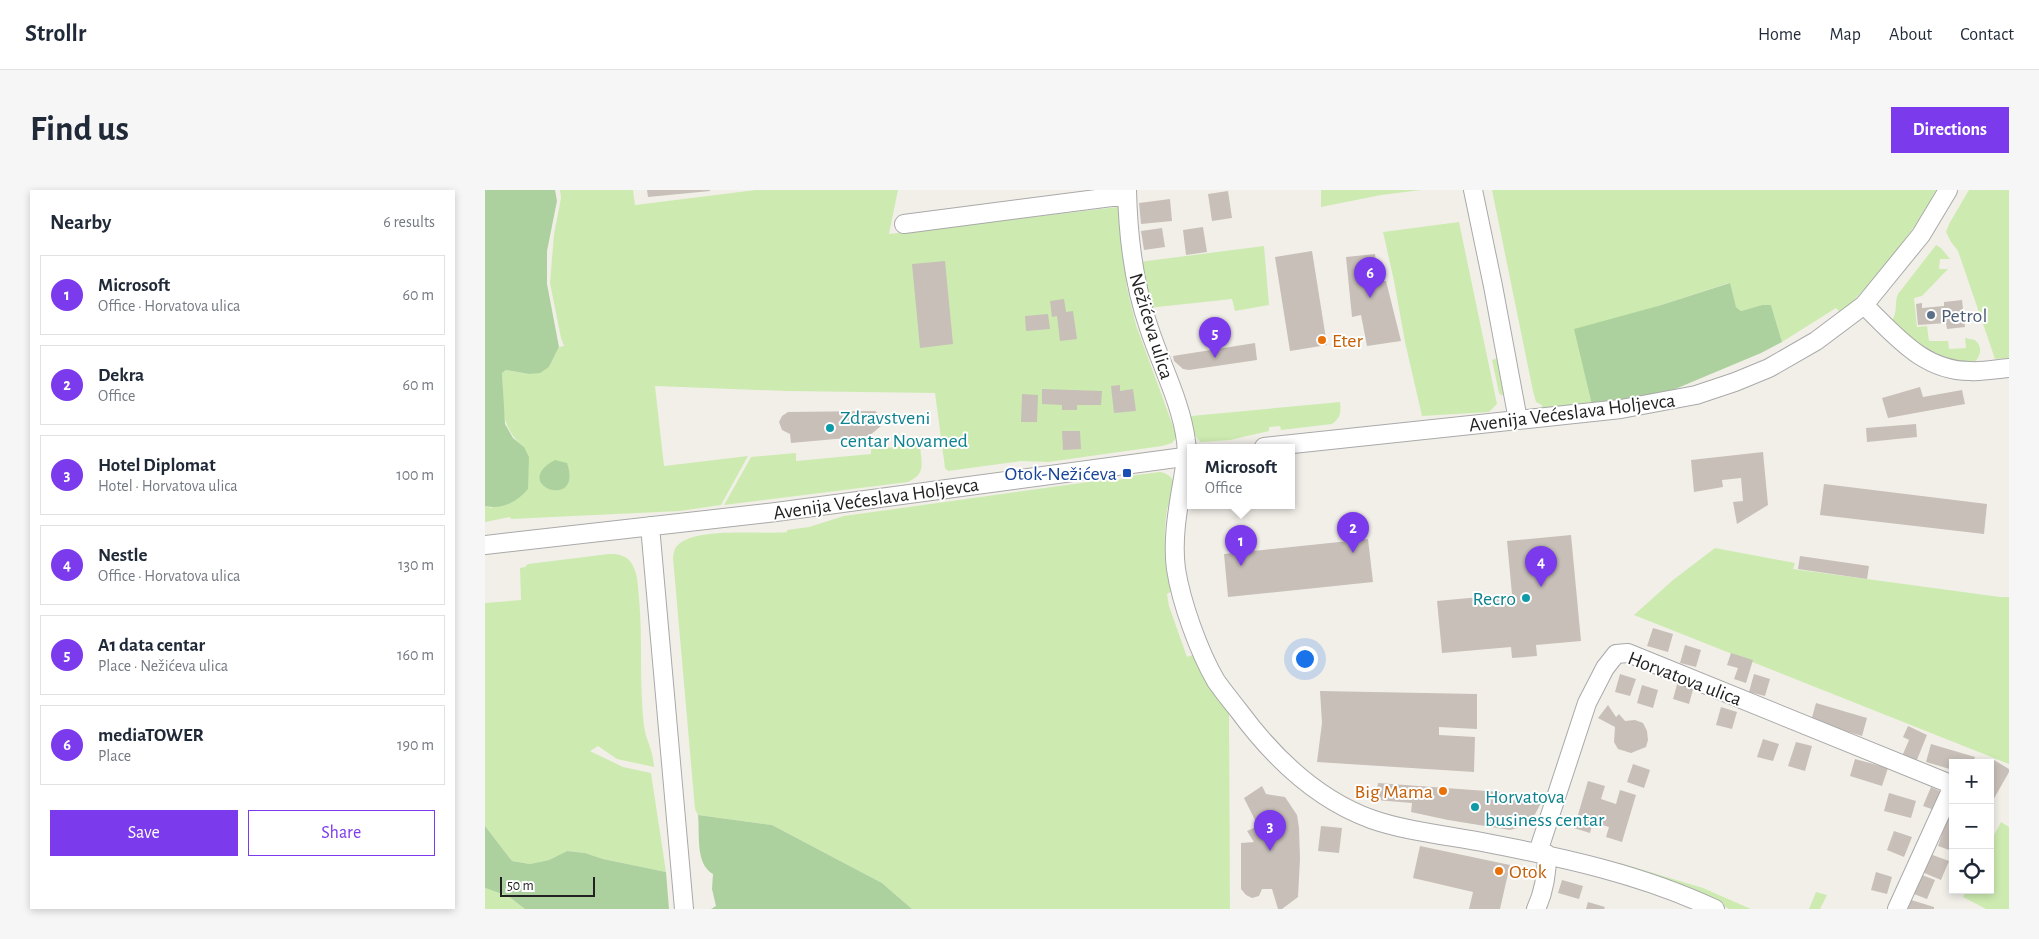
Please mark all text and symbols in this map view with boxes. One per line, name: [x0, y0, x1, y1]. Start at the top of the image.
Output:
text: Strollr: [25, 22, 86, 46]
text: Home: [1758, 26, 1801, 44]
text: Map: [1829, 26, 1861, 44]
text: About: [1889, 26, 1932, 44]
text: Contact: [1960, 26, 2014, 44]
button: Directions: [1891, 107, 2009, 153]
text: Find us: [30, 112, 129, 147]
text: Nearby: [50, 212, 111, 233]
text: 6 results: [383, 214, 435, 230]
pin: 6: [1354, 257, 1386, 298]
street label: Nežićeva ulica: [1125, 271, 1177, 382]
text: Microsoft: [98, 276, 170, 295]
text: 1: [64, 287, 70, 303]
text: 60 m: [403, 287, 434, 303]
text: Office · Horvatova ulica: [98, 298, 240, 314]
place label: Petrol: [1941, 306, 1987, 326]
marker: Petrol: [1925, 309, 1937, 321]
pin: 5: [1199, 317, 1231, 358]
place label: Eter: [1332, 331, 1364, 351]
marker: Eter: [1316, 334, 1328, 346]
text: Dekra: [98, 366, 144, 385]
text: 2: [63, 377, 71, 393]
text: 60 m: [403, 377, 434, 393]
text: Office: [98, 388, 135, 404]
street label: Avenija Većeslava Holjevca: [1468, 390, 1676, 436]
place label: Zdravstveni centar Novamed: [840, 408, 968, 451]
marker: Zdravstveni centar Novamed: [824, 422, 836, 434]
popup: [1187, 444, 1295, 509]
text: Hotel Diplomat: [98, 456, 216, 475]
text: Microsoft: [1205, 458, 1277, 477]
place label: Otok-Nežićeva: [1004, 464, 1117, 484]
text: 3: [64, 467, 70, 483]
text: 100 m: [396, 467, 434, 483]
marker: Otok-Nežićeva: [1121, 467, 1133, 479]
street label: Avenija Većeslava Holjevca: [772, 475, 980, 523]
text: Hotel · Horvatova ulica: [98, 478, 238, 494]
text: Office: [1205, 480, 1242, 496]
pin: 2: [1337, 512, 1369, 553]
pin: 1: [1225, 525, 1257, 566]
text: Nestle: [98, 546, 147, 565]
pin: 4: [1525, 546, 1557, 587]
text: 4: [63, 557, 71, 573]
text: 130 m: [398, 557, 434, 573]
text: Office · Horvatova ulica: [98, 568, 240, 584]
place label: Recro: [1473, 589, 1516, 609]
marker: Recro: [1520, 592, 1532, 604]
text: A1 data centar: [98, 636, 205, 655]
your location: [1292, 646, 1318, 672]
text: 5: [64, 647, 70, 663]
text: 160 m: [397, 647, 434, 663]
street label: Horvatova ulica: [1625, 648, 1744, 710]
text: Place · Nežićeva ulica: [98, 658, 228, 674]
text: mediaTOWER: [98, 726, 204, 745]
text: 6: [63, 737, 71, 753]
text: 190 m: [397, 737, 434, 753]
text: Place: [98, 748, 131, 764]
map controls: [1949, 759, 1994, 894]
button: +: [1949, 759, 1994, 804]
place label: Big Mama: [1355, 782, 1433, 802]
marker: Big Mama: [1437, 785, 1449, 797]
place label: Horvatova business centar: [1485, 787, 1605, 830]
marker: Horvatova business centar: [1469, 801, 1481, 813]
button: −: [1949, 804, 1994, 849]
button: Save: [50, 810, 238, 856]
button: Share: [248, 810, 435, 856]
pin: 3: [1254, 810, 1286, 851]
button: locate: [1949, 849, 1994, 894]
place label: Otok: [1509, 862, 1547, 882]
marker: Otok: [1493, 865, 1505, 877]
scale bar: [500, 874, 595, 897]
text: 50 m: [507, 879, 534, 893]

